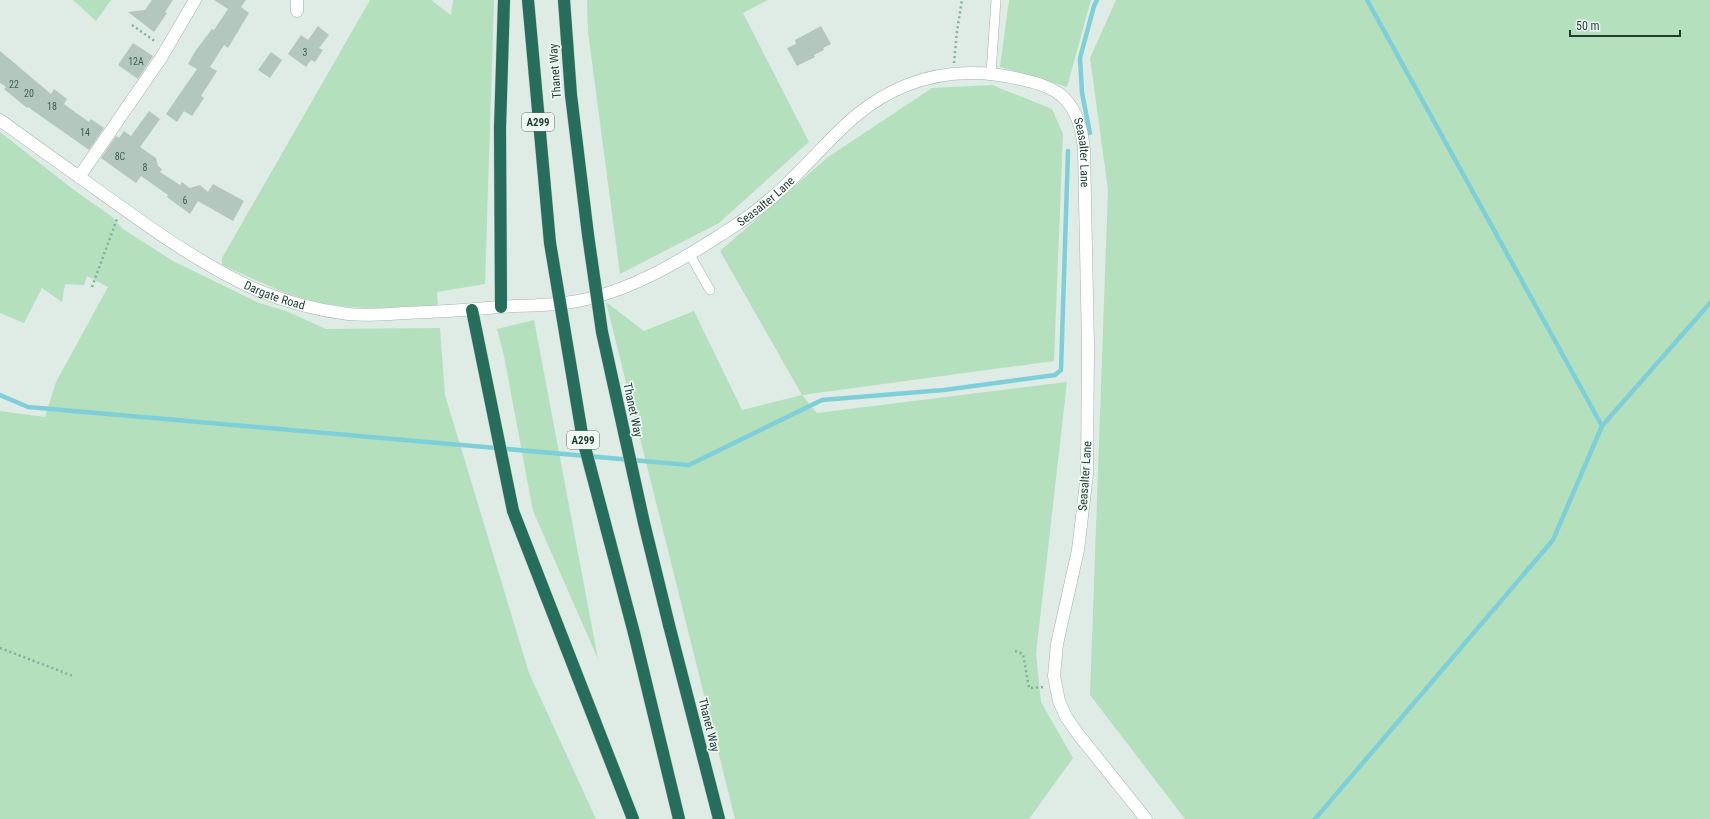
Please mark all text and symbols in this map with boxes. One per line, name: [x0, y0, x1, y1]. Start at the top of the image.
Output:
scale bar: [1570, 12, 1680, 38]
text: 50 m: [1576, 19, 1600, 33]
street label: Thanet Way: [546, 43, 564, 99]
house number: 3: [303, 47, 308, 58]
house number: 12A: [128, 56, 144, 67]
house number: 22: [9, 79, 19, 90]
house number: 20: [24, 88, 34, 99]
house number: 18: [47, 101, 57, 112]
road number: A299: [522, 113, 554, 131]
street label: Seasalter Lane: [1071, 116, 1092, 188]
house number: 14: [80, 127, 90, 138]
house number: 8C: [115, 151, 126, 162]
house number: 8: [143, 162, 148, 173]
street label: Seasalter Lane: [734, 173, 798, 229]
house number: 6: [183, 195, 188, 206]
street label: Dargate Road: [242, 278, 307, 313]
street label: Thanet Way: [620, 382, 646, 438]
road number: A299: [567, 431, 599, 449]
street label: Seasalter Lane: [1076, 440, 1094, 511]
street label: Thanet Way: [696, 697, 722, 753]

